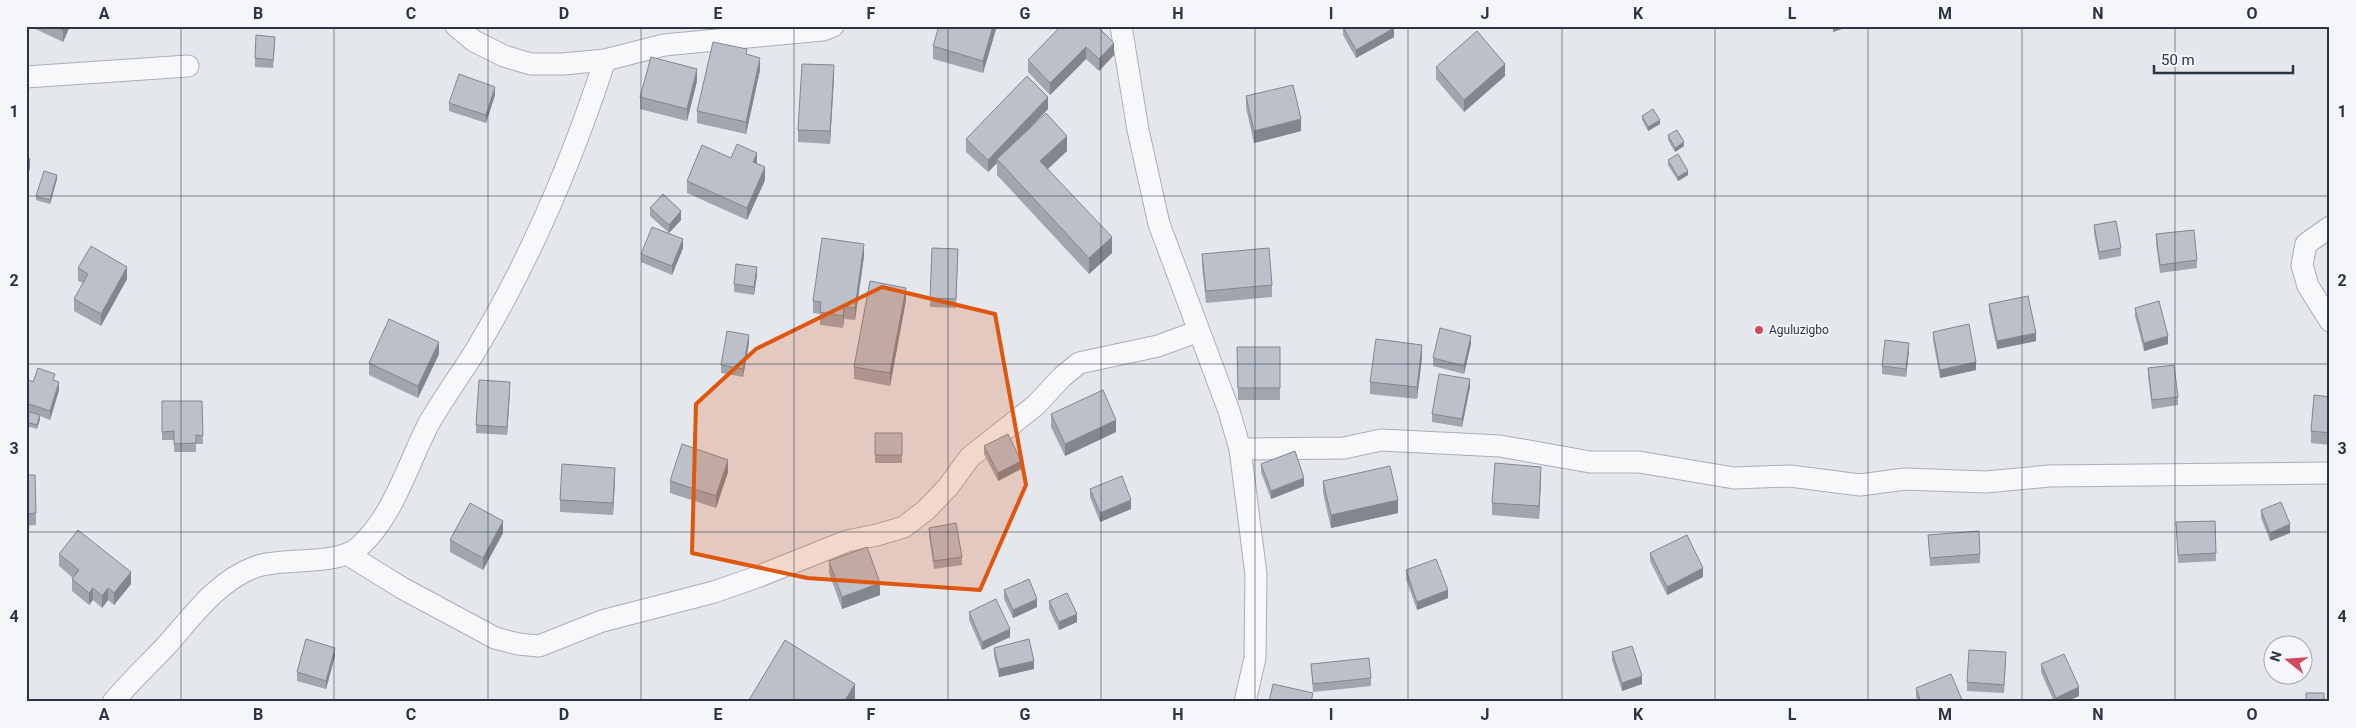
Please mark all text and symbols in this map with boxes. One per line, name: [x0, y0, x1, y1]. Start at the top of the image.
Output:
text: A: [99, 4, 110, 23]
text: B: [253, 4, 263, 23]
text: C: [406, 4, 416, 23]
text: D: [559, 4, 569, 23]
text: E: [714, 4, 723, 23]
text: F: [867, 4, 876, 23]
text: G: [1020, 4, 1031, 23]
text: H: [1172, 4, 1184, 23]
text: I: [1329, 4, 1333, 23]
text: J: [1481, 4, 1489, 23]
text: K: [1633, 4, 1644, 23]
text: L: [1788, 4, 1797, 23]
text: M: [1938, 4, 1952, 23]
text: N: [2092, 4, 2104, 23]
text: O: [2246, 4, 2258, 23]
scale bar: [2154, 42, 2292, 74]
text: 50 m: [2161, 51, 2195, 69]
text: 1: [9, 102, 19, 121]
text: 1: [2337, 102, 2347, 121]
text: 2: [9, 271, 19, 290]
text: 2: [2337, 271, 2347, 290]
place label: Aguluzigbo: [1769, 323, 1829, 337]
marker: Aguluzigbo: [1753, 324, 1765, 336]
text: 3: [9, 439, 19, 458]
text: 3: [2337, 439, 2347, 458]
text: 4: [9, 607, 19, 626]
text: 4: [2337, 607, 2347, 626]
north arrow: [2264, 636, 2314, 686]
text: N: [2266, 649, 2285, 663]
text: A: [99, 705, 110, 724]
text: B: [253, 705, 263, 724]
text: C: [406, 705, 416, 724]
text: D: [559, 705, 569, 724]
text: E: [714, 705, 723, 724]
text: F: [867, 705, 876, 724]
text: G: [1020, 705, 1031, 724]
text: H: [1172, 705, 1184, 724]
text: I: [1329, 705, 1333, 724]
text: J: [1481, 705, 1489, 724]
text: K: [1633, 705, 1644, 724]
text: L: [1788, 705, 1797, 724]
text: M: [1938, 705, 1952, 724]
text: N: [2092, 705, 2104, 724]
text: O: [2246, 705, 2258, 724]

